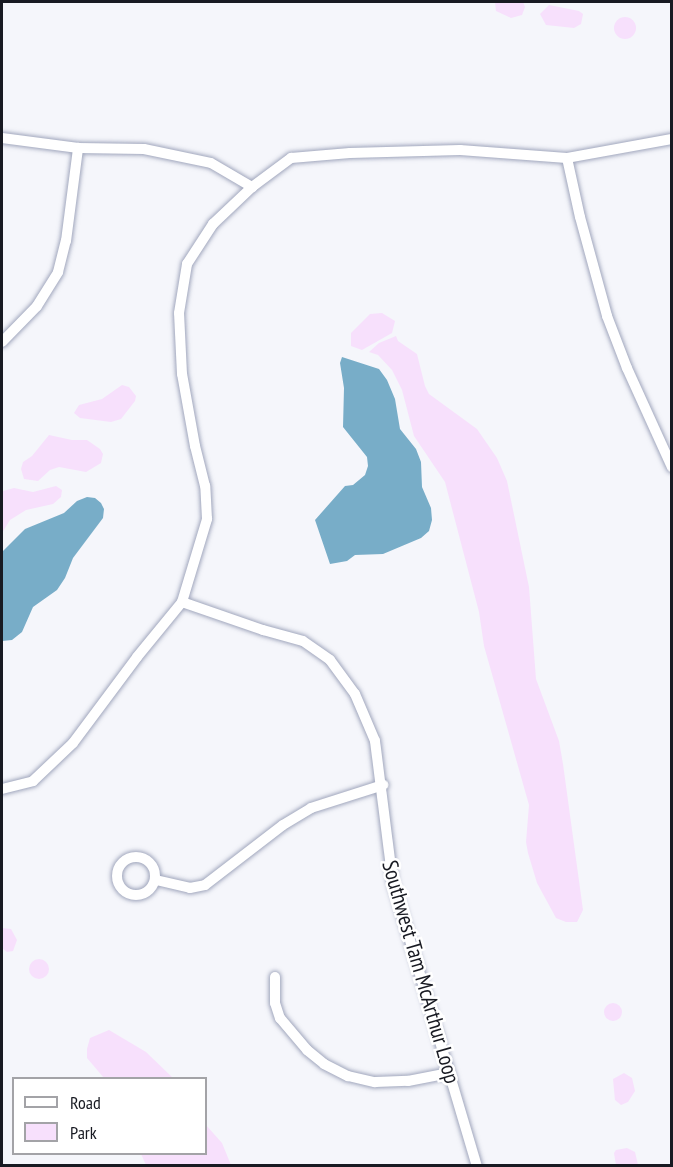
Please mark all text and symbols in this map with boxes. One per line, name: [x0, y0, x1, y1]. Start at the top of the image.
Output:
street label: Southwest Tam McArthur Loop: [376, 857, 466, 1087]
legend: [12, 1077, 207, 1155]
text: Road: [70, 1091, 101, 1114]
text: Park: [70, 1121, 97, 1144]

